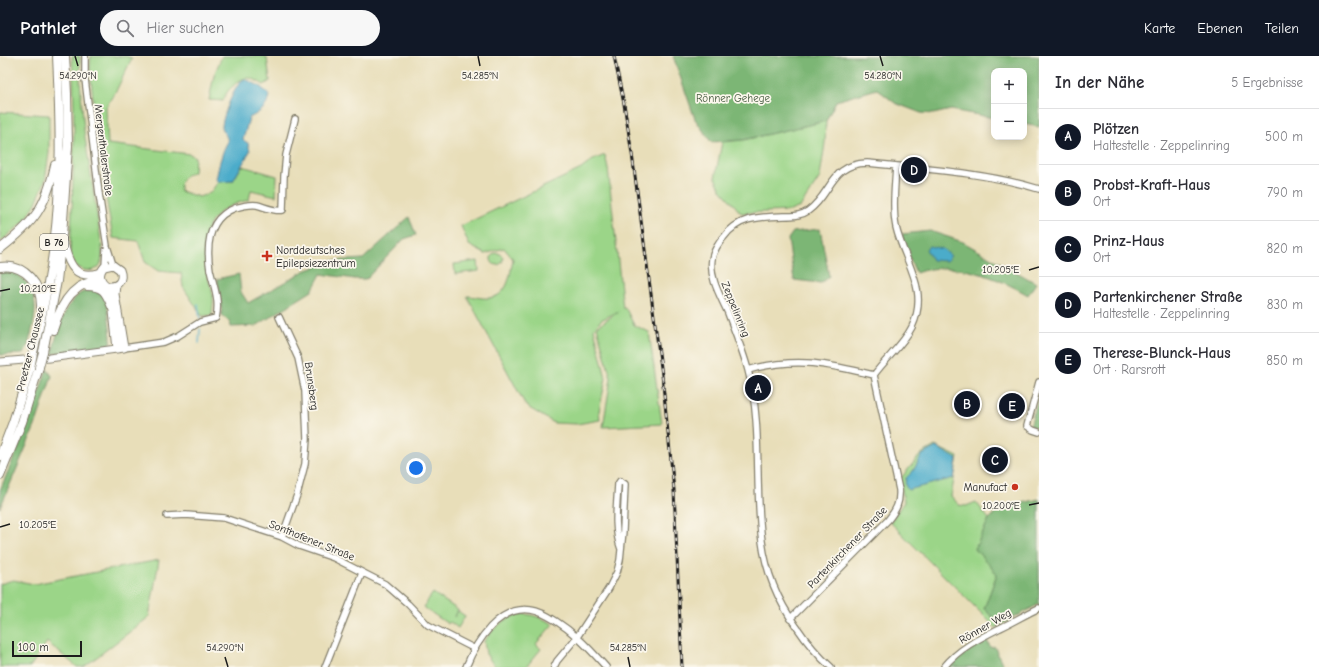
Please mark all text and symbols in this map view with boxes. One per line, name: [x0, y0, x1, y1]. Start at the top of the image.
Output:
search box: [100, 10, 380, 46]
text: Pathlet: [20, 17, 76, 39]
icon: search: [114, 17, 136, 39]
text: Hier suchen: [146, 19, 224, 37]
text: Karte: [1144, 20, 1175, 37]
text: Ebenen: [1197, 20, 1243, 37]
text: Teilen: [1265, 20, 1299, 37]
map controls: [991, 68, 1027, 140]
button: +: [991, 68, 1027, 104]
text: 54.290°N: [59, 70, 97, 82]
text: 54.285°N: [462, 70, 498, 82]
text: 54.280°N: [864, 70, 902, 82]
text: In der Nähe: [1055, 73, 1144, 92]
text: 5 Ergebnisse: [1231, 75, 1303, 90]
park label: Rönner Gehege: [696, 92, 771, 105]
street label: Mergenthalerstraße: [91, 104, 116, 197]
button: −: [991, 104, 1027, 140]
text: Plötzen: [1093, 120, 1139, 138]
text: A: [1064, 129, 1072, 144]
text: 500 m: [1265, 129, 1303, 144]
text: Haltestelle · Zeppelinring: [1093, 138, 1230, 153]
pin: D: [901, 155, 927, 185]
text: Probst-Kraft-Haus: [1093, 176, 1210, 194]
text: B: [1064, 185, 1072, 200]
text: 790 m: [1267, 185, 1303, 200]
text: Ort: [1093, 194, 1110, 209]
text: Prinz-Haus: [1093, 232, 1164, 250]
road number: B 76: [40, 234, 68, 250]
text: C: [1064, 241, 1072, 256]
text: 820 m: [1266, 241, 1303, 256]
place label: Norddeutsches Epilepsiezentrum: [276, 244, 356, 270]
marker: Norddeutsches Epilepsiezentrum: [261, 250, 273, 262]
text: Ort: [1093, 250, 1110, 265]
text: 10.205°E: [983, 264, 1019, 276]
street label: Zeppelinring: [718, 279, 753, 339]
text: 10.210°E: [20, 283, 56, 295]
text: Partenkirchener Straße: [1093, 288, 1242, 306]
text: D: [1064, 297, 1072, 312]
text: 830 m: [1267, 297, 1303, 312]
street label: Preetzer Chaussee: [14, 305, 47, 393]
text: Haltestelle · Zeppelinring: [1093, 306, 1230, 321]
text: Therese-Blunck-Haus: [1093, 344, 1231, 362]
text: E: [1064, 353, 1072, 368]
text: 850 m: [1266, 353, 1303, 368]
street label: Brunsberg: [302, 361, 321, 411]
text: Ort · Rarsrott: [1093, 362, 1165, 377]
pin: A: [745, 373, 771, 403]
pin: B: [954, 389, 980, 419]
pin: E: [999, 391, 1025, 421]
pin: C: [982, 445, 1008, 475]
your location: [406, 458, 426, 478]
place label: Manufact: [963, 481, 1008, 494]
marker: Manufact: [1010, 482, 1020, 492]
text: 10.200°E: [982, 500, 1020, 512]
street label: Partenkirchener Straße: [805, 503, 890, 591]
street label: Sonthofener Straße: [267, 517, 357, 564]
text: 10.205°E: [20, 519, 56, 531]
street label: Rönner Weg: [957, 606, 1014, 647]
scale bar: [12, 639, 82, 658]
text: 100 m: [18, 641, 49, 654]
text: 54.290°N: [206, 642, 244, 654]
text: 54.285°N: [610, 642, 646, 654]

